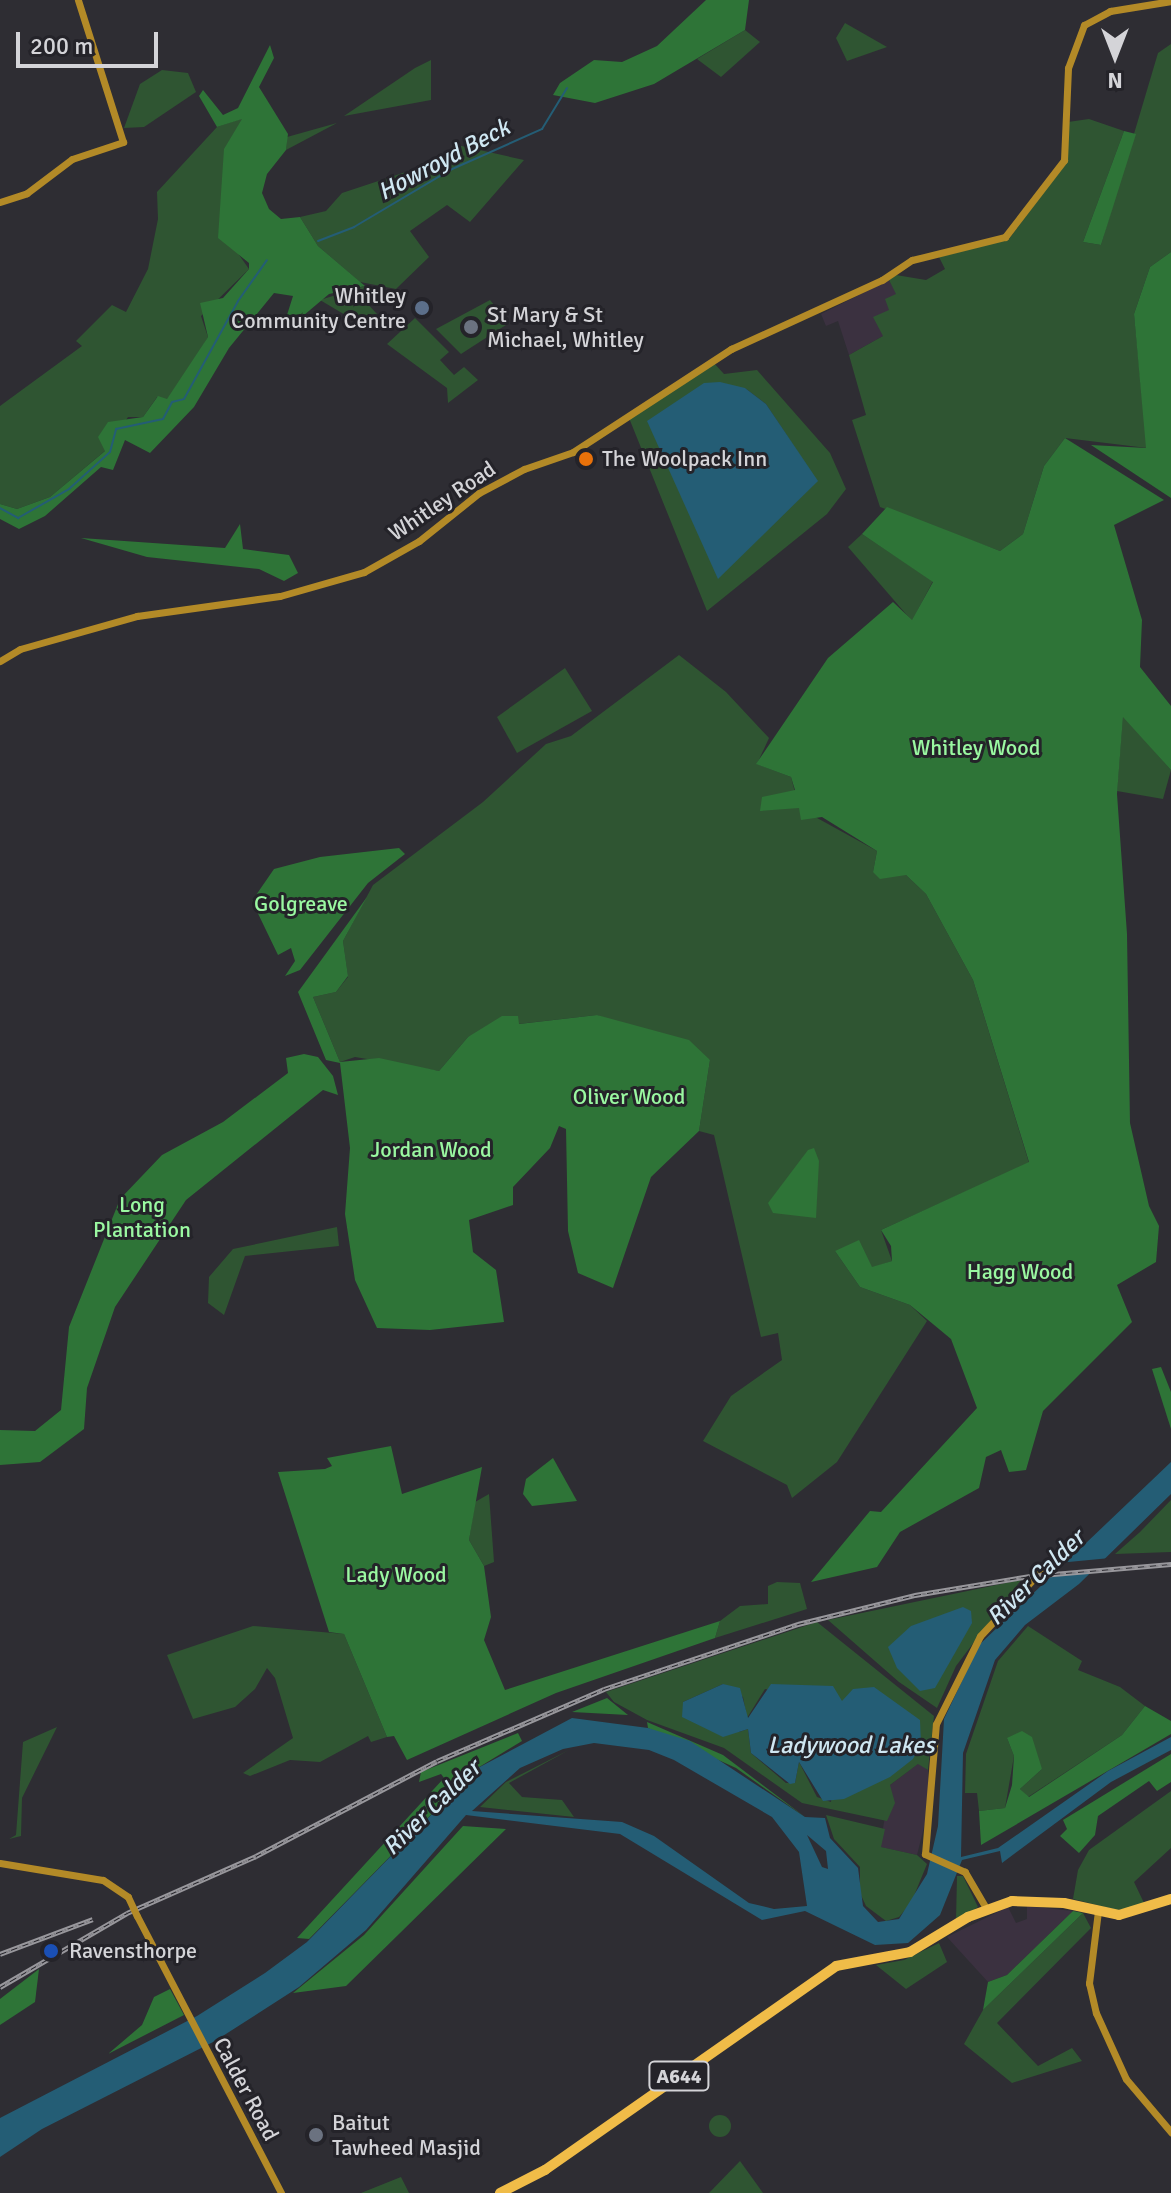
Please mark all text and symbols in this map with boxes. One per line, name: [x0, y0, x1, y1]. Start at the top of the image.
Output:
scale bar: [20, 16, 162, 66]
north arrow: [1075, 16, 1155, 96]
text: 200 m: [30, 31, 93, 61]
text: N: [1107, 67, 1123, 94]
water label: Howroyd Beck: [373, 113, 515, 207]
place label: Whitley Community Centre: [231, 282, 406, 334]
marker: Whitley Community Centre: [413, 299, 431, 317]
place label: St Mary & St Michael, Whitley: [487, 301, 644, 352]
marker: St Mary & St Michael, Whitley: [462, 318, 480, 336]
place label: The Woolpack Inn: [602, 446, 767, 472]
marker: The Woolpack Inn: [577, 450, 595, 468]
street label: Whitley Road: [383, 456, 501, 546]
park label: Whitley Wood: [912, 735, 1040, 761]
park label: Golgreave: [254, 891, 348, 917]
park label: Oliver Wood: [573, 1084, 685, 1110]
park label: Jordan Wood: [370, 1137, 492, 1163]
park label: Long Plantation: [93, 1191, 191, 1242]
park label: Hagg Wood: [967, 1259, 1073, 1285]
water label: River Calder: [981, 1524, 1091, 1632]
park label: Lady Wood: [345, 1562, 447, 1588]
water label: Ladywood Lakes: [768, 1732, 934, 1760]
water label: River Calder: [377, 1754, 487, 1862]
place label: Ravensthorpe: [69, 1938, 197, 1964]
marker: Ravensthorpe: [40, 1940, 62, 1962]
street label: Calder Road: [208, 2033, 284, 2145]
road number: A644: [647, 2060, 711, 2092]
place label: Baitut Tawheed Masjid: [332, 2109, 481, 2160]
marker: Baitut Tawheed Masjid: [307, 2126, 325, 2144]

